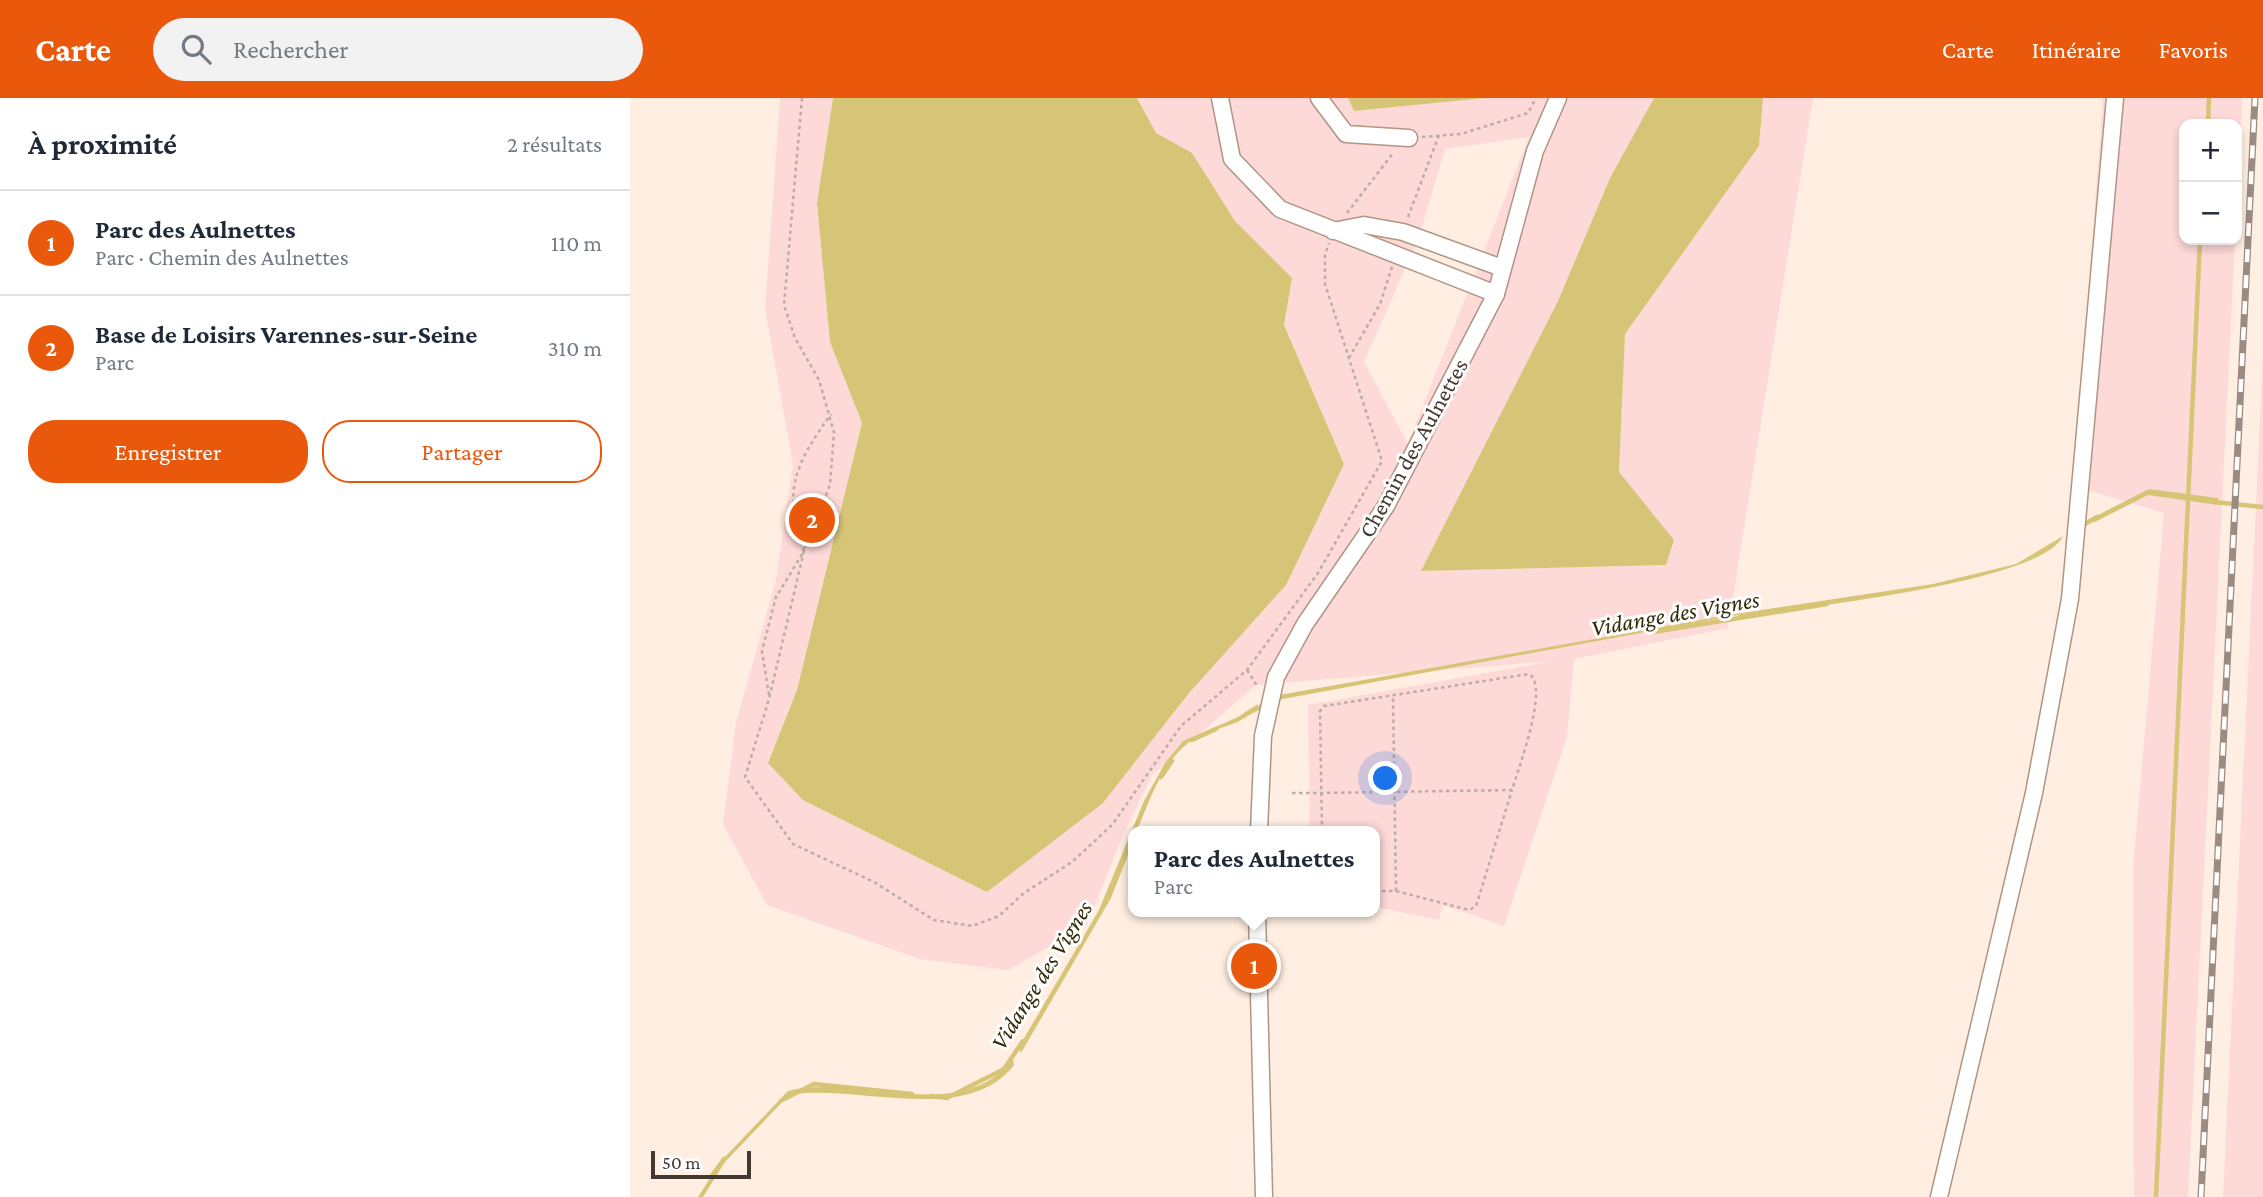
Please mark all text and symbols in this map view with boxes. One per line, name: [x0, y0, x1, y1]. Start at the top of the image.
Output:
search box: [153, 18, 643, 81]
icon: search: [177, 30, 215, 68]
text: Carte: [35, 31, 111, 68]
text: Rechercher: [233, 35, 349, 64]
text: Carte: [1942, 36, 1994, 63]
text: Itinéraire: [2032, 36, 2121, 63]
text: Favoris: [2159, 36, 2228, 63]
map controls: [2179, 119, 2242, 245]
button: +: [2179, 119, 2242, 182]
text: À proximité: [28, 127, 177, 160]
text: 2 résultats: [507, 131, 602, 157]
button: −: [2179, 182, 2242, 245]
text: Parc des Aulnettes: [95, 215, 296, 244]
text: 1: [47, 230, 55, 256]
text: 110 m: [551, 230, 602, 256]
text: Parc · Chemin des Aulnettes: [95, 244, 349, 270]
text: Base de Loisirs Varennes-sur-Seine: [95, 320, 477, 349]
text: 2: [45, 335, 57, 361]
text: 310 m: [548, 335, 602, 361]
text: Parc: [95, 349, 134, 375]
street label: Chemin des Aulnettes: [1353, 354, 1473, 542]
button: Enregistrer: [28, 420, 308, 483]
button: Partager: [322, 420, 602, 483]
pin: 2: [789, 494, 835, 546]
water label: Vidange des Vignes: [1589, 585, 1762, 641]
your location: [1368, 761, 1402, 795]
popup: [1128, 826, 1380, 917]
text: Parc des Aulnettes: [1154, 844, 1354, 873]
text: Parc: [1154, 873, 1193, 899]
water label: Vidange des Vignes: [984, 895, 1098, 1054]
pin: 1: [1231, 940, 1277, 992]
scale bar: [651, 1148, 751, 1180]
text: 50 m: [662, 1152, 701, 1173]

